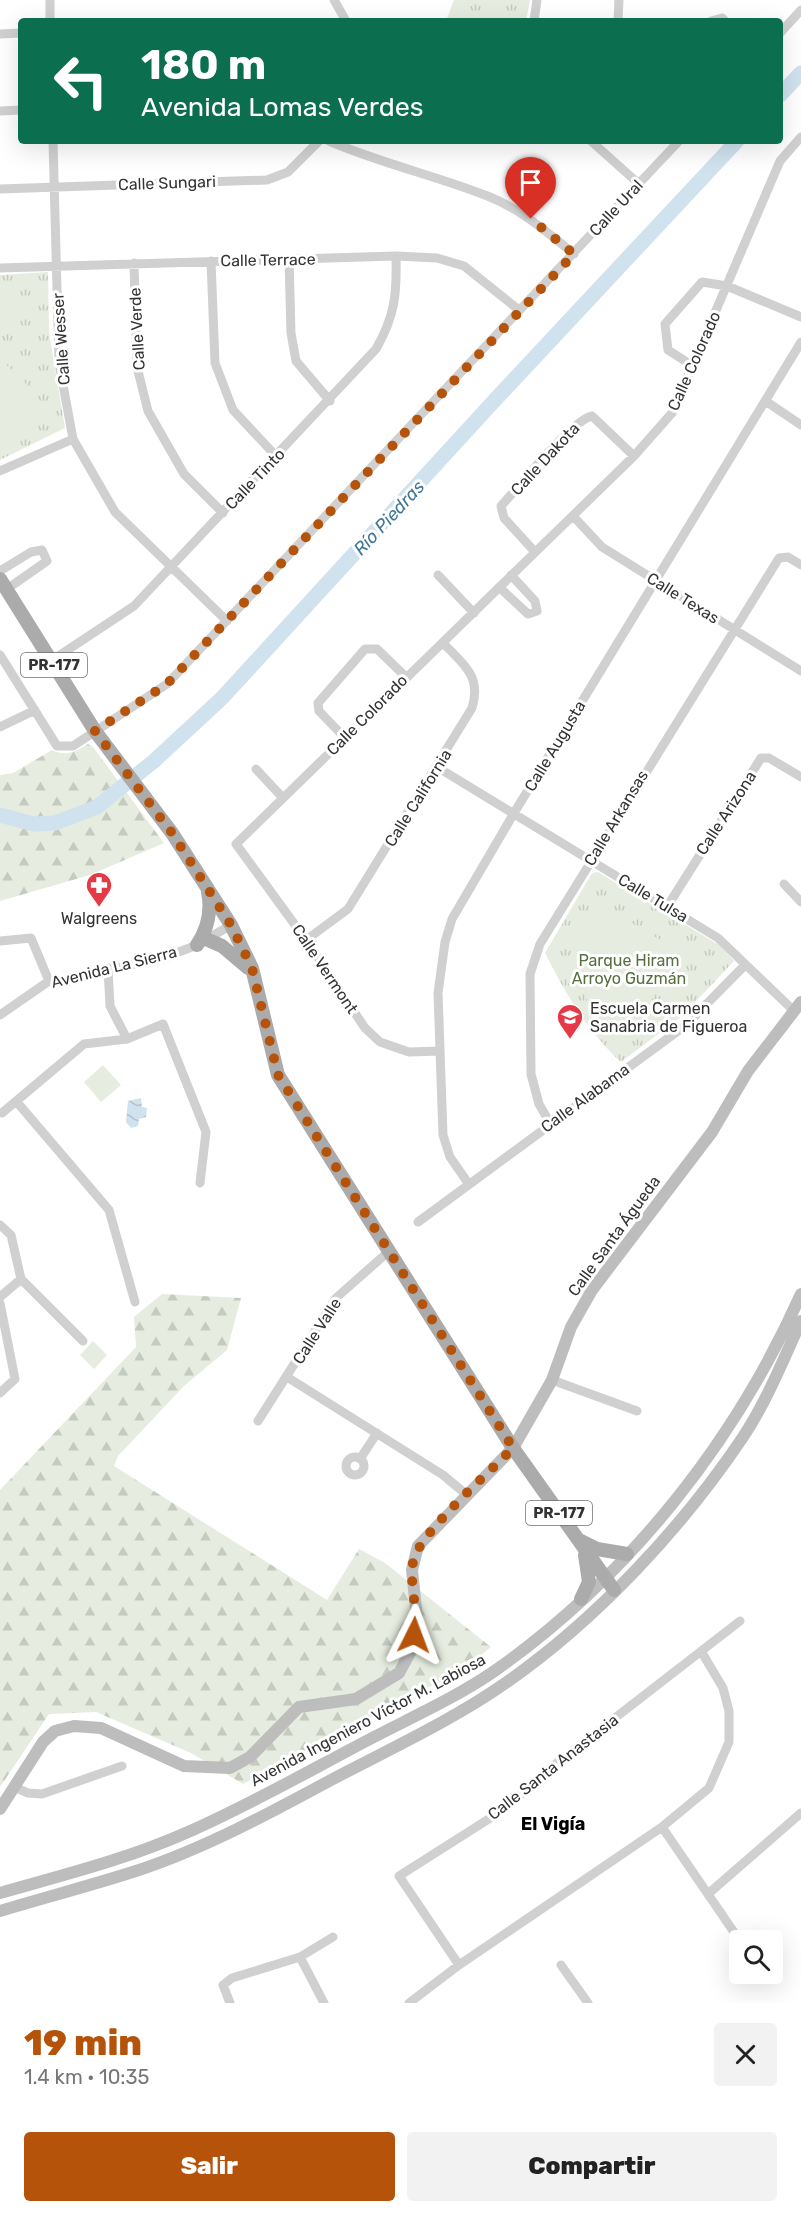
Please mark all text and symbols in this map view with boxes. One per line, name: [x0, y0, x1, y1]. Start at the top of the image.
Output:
text: 180 m: [141, 40, 266, 90]
icon: left: [42, 42, 120, 120]
text: Avenida Lomas Verdes: [141, 91, 424, 123]
pin: [505, 157, 556, 219]
icon: arrive: [514, 166, 547, 199]
street label: Calle Sungari: [118, 172, 216, 194]
street label: Calle Ural: [585, 176, 647, 240]
street label: Calle Terrace: [220, 250, 316, 270]
street label: Calle Verde: [125, 287, 149, 371]
street label: Calle Wesser: [48, 292, 74, 386]
street label: Calle Colorado: [664, 308, 724, 414]
street label: Calle Dakota: [507, 419, 583, 499]
street label: Calle Tinto: [221, 444, 289, 514]
water label: Río Piedras: [349, 476, 429, 560]
street label: Calle Texas: [643, 568, 723, 628]
road number: PR-177: [21, 653, 87, 677]
street label: Calle Colorado: [323, 671, 411, 759]
street label: Calle Augusta: [520, 697, 590, 795]
street label: Calle California: [381, 746, 455, 850]
street label: Calle Arkansas: [580, 767, 652, 869]
street label: Calle Arizona: [692, 768, 760, 858]
pharmacy icon: Walgreens: [84, 870, 114, 908]
street label: Calle Tulsa: [615, 870, 691, 926]
place label: Walgreens: [61, 909, 137, 928]
street label: Calle Vermont: [288, 921, 362, 1017]
street label: Avenida La Sierra: [49, 942, 179, 992]
park label: Parque Hiram Arroyo Guzmán: [572, 951, 686, 988]
place label: Escuela Carmen Sanabria de Figueroa: [590, 999, 747, 1036]
school or university icon: Escuela Carmen Sanabria de Figueroa: [555, 1002, 585, 1040]
street label: Calle Alabama: [537, 1060, 633, 1136]
street label: Calle Santa Águeda: [564, 1172, 664, 1300]
street label: Calle Valle: [289, 1294, 345, 1368]
road number: PR-177: [526, 1501, 592, 1525]
position arrow: [382, 1603, 446, 1667]
street label: Avenida Ingeniero Víctor M. Labiosa: [247, 1650, 489, 1790]
street label: Calle Santa Anastasia: [484, 1710, 622, 1824]
district label: El Vigía: [521, 1813, 585, 1835]
map controls: [729, 1930, 783, 1984]
button: search: [729, 1930, 783, 1984]
text: 19 min: [24, 2021, 142, 2064]
button: close: [714, 2023, 777, 2086]
text: 1.4 km · 10:35: [24, 2065, 149, 2089]
button: Salir: [24, 2132, 395, 2201]
button: Compartir: [407, 2132, 777, 2201]

